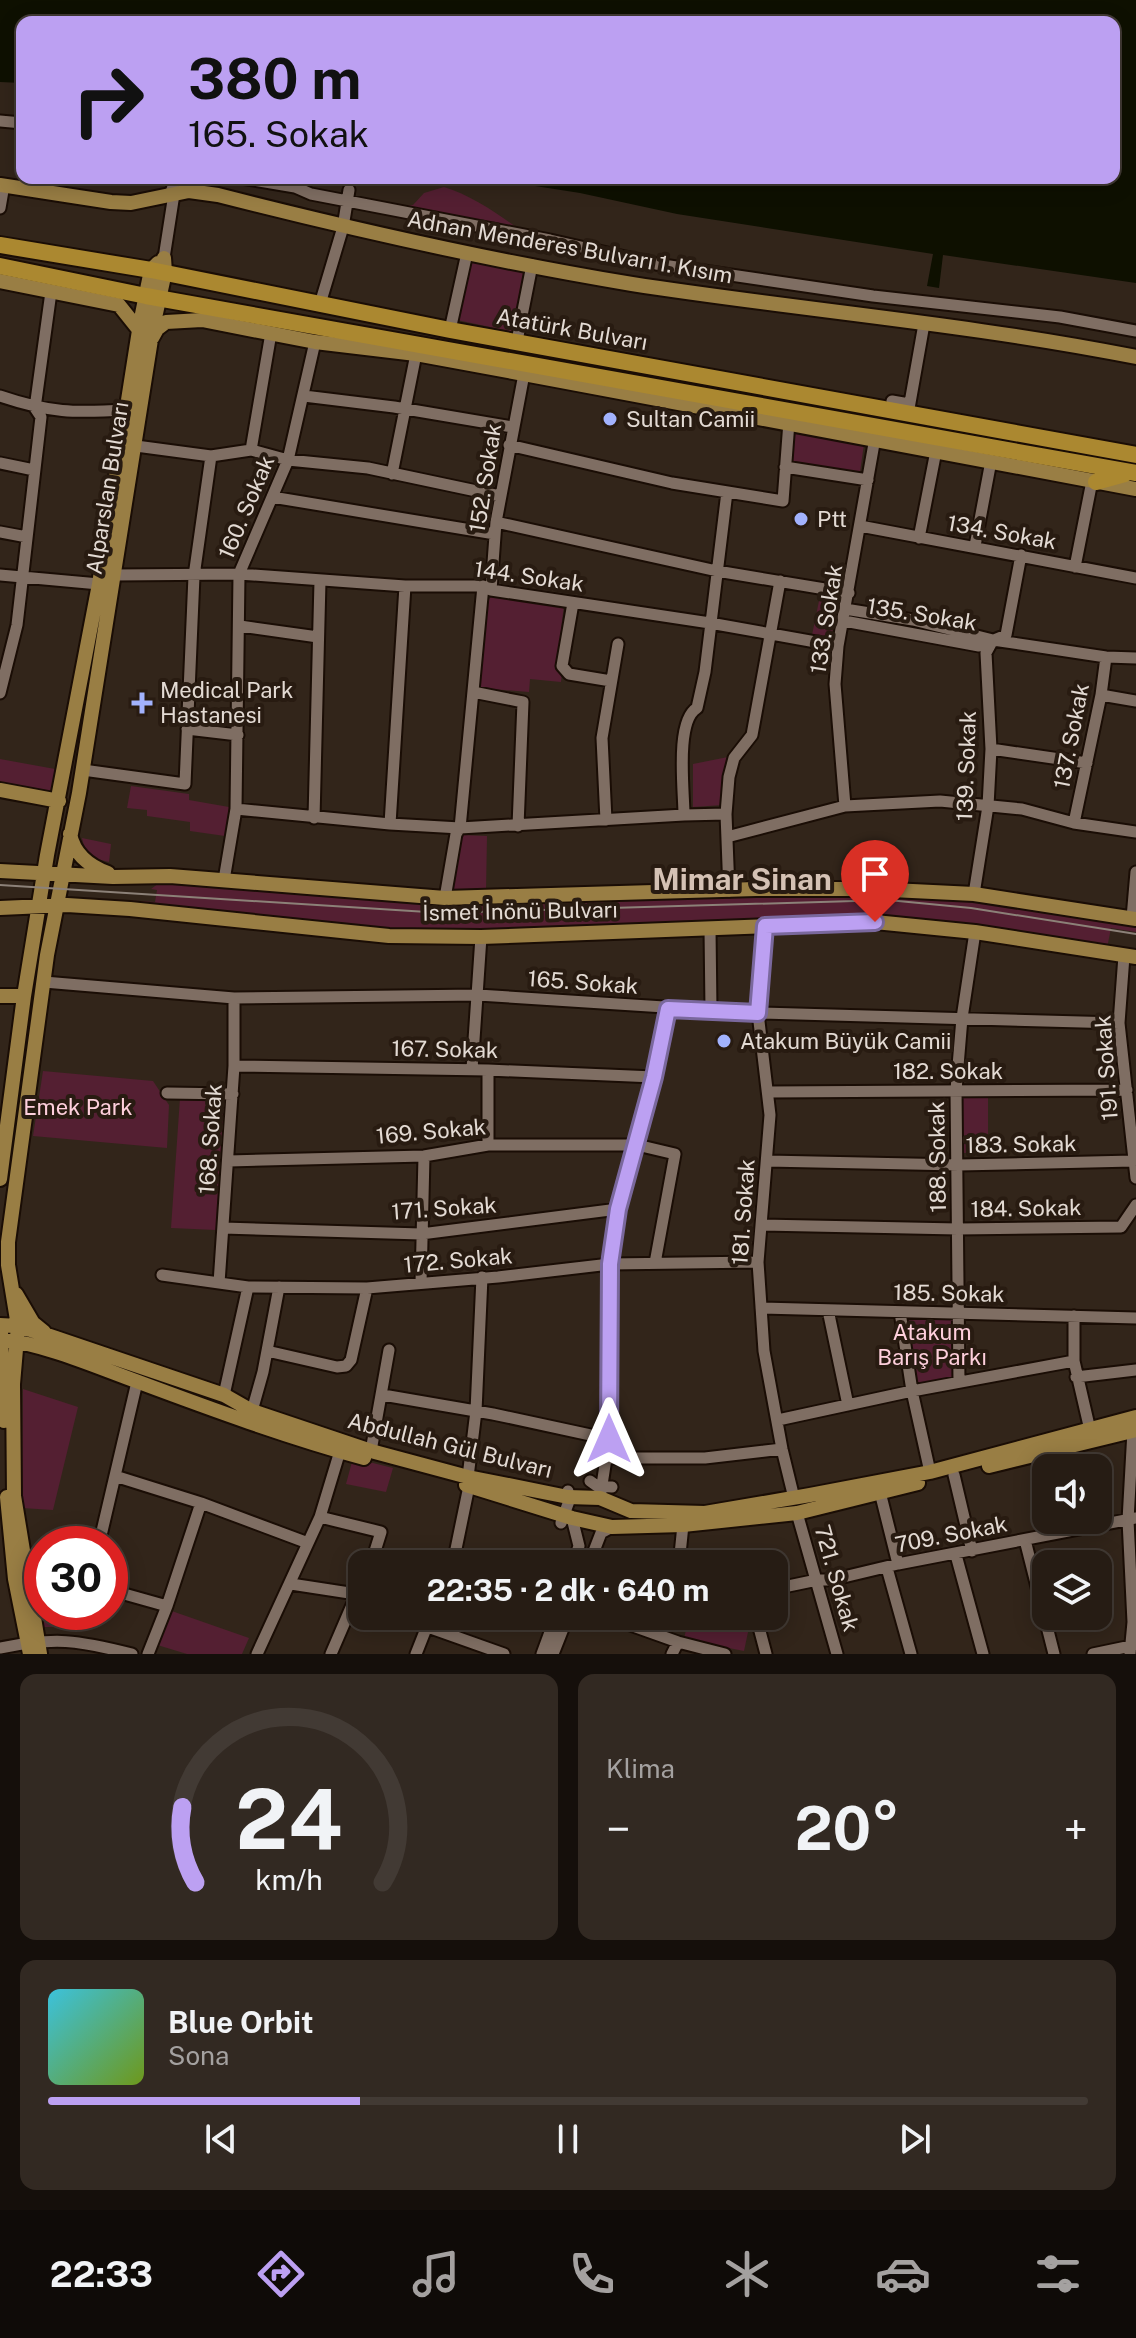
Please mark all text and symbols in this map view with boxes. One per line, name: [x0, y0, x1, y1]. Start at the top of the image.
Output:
text: 380 m: [188, 46, 361, 112]
icon: right: [56, 48, 160, 152]
text: 165. Sokak: [188, 113, 369, 155]
street label: Adnan Menderes Bulvarı 1. Kısım: [405, 206, 735, 288]
street label: Atatürk Bulvarı: [494, 303, 650, 355]
street label: Alparslan Bulvarı: [81, 400, 133, 576]
place label: Sultan Camii: [626, 406, 755, 432]
marker: Sultan Camii: [601, 410, 619, 428]
street label: 152. Sokak: [464, 422, 506, 534]
street label: 160. Sokak: [213, 451, 279, 563]
place label: Ptt: [817, 506, 847, 532]
marker: Ptt: [792, 510, 810, 528]
street label: 134. Sokak: [945, 510, 1059, 554]
street label: 144. Sokak: [472, 555, 586, 597]
street label: 133. Sokak: [805, 562, 847, 676]
street label: 135. Sokak: [865, 592, 979, 636]
place label: Medical Park Hastanesi: [160, 677, 293, 728]
street label: 137. Sokak: [1048, 681, 1094, 791]
marker: Medical Park Hastanesi: [131, 692, 153, 714]
street label: 139. Sokak: [951, 710, 981, 822]
pin: [841, 840, 909, 922]
icon: arrive: [853, 852, 897, 896]
district label: Mimar Sinan: [652, 861, 832, 897]
street label: İsmet İnönü Bulvarı: [422, 895, 618, 926]
street label: 165. Sokak: [527, 965, 639, 999]
street label: 191. Sokak: [1089, 1014, 1123, 1122]
place label: Atakum Büyük Camii: [740, 1028, 951, 1054]
marker: Atakum Büyük Camii: [715, 1032, 733, 1050]
street label: 167. Sokak: [391, 1035, 499, 1063]
street label: 182. Sokak: [893, 1058, 1003, 1084]
street label: 168. Sokak: [193, 1083, 227, 1195]
park label: Emek Park: [23, 1094, 133, 1120]
street label: 188. Sokak: [923, 1101, 951, 1213]
street label: 169. Sokak: [375, 1113, 487, 1149]
street label: 183. Sokak: [965, 1130, 1077, 1158]
street label: 181. Sokak: [726, 1158, 760, 1266]
street label: 171. Sokak: [390, 1191, 498, 1225]
street label: 184. Sokak: [970, 1194, 1082, 1222]
street label: 172. Sokak: [402, 1242, 514, 1278]
street label: 185. Sokak: [893, 1279, 1005, 1307]
park label: Atakum Barış Parkı: [877, 1319, 987, 1370]
position arrow: [567, 1397, 651, 1481]
street label: Abdullah Gül Bulvarı: [345, 1407, 555, 1483]
map controls: [1032, 1454, 1112, 1630]
button: sound: [1032, 1454, 1112, 1534]
street label: 709. Sokak: [893, 1510, 1009, 1558]
street label: 721. Sokak: [809, 1522, 865, 1634]
speed limit sign: 30: [24, 1526, 128, 1630]
button: layers: [1032, 1550, 1112, 1630]
text: 22:35 · 2 dk · 640 m: [427, 1572, 709, 1608]
text: Klima: [606, 1753, 675, 1784]
text: 24: [235, 1770, 343, 1868]
text: 20°: [794, 1793, 900, 1864]
text: −: [606, 1803, 630, 1855]
text: +: [1064, 1803, 1088, 1855]
text: km/h: [255, 1863, 323, 1896]
text: Blue Orbit: [168, 2004, 313, 2040]
text: Sona: [168, 2040, 229, 2071]
icon: previous: [199, 2117, 243, 2161]
icon: pause: [546, 2117, 590, 2161]
icon: next: [893, 2117, 937, 2161]
icon: directions: [253, 2246, 309, 2302]
icon: music: [408, 2246, 464, 2302]
icon: phone: [564, 2246, 620, 2302]
icon: climate: [719, 2246, 775, 2302]
icon: car: [875, 2246, 931, 2302]
icon: filters: [1030, 2246, 1086, 2302]
text: 22:33: [50, 2253, 153, 2295]

